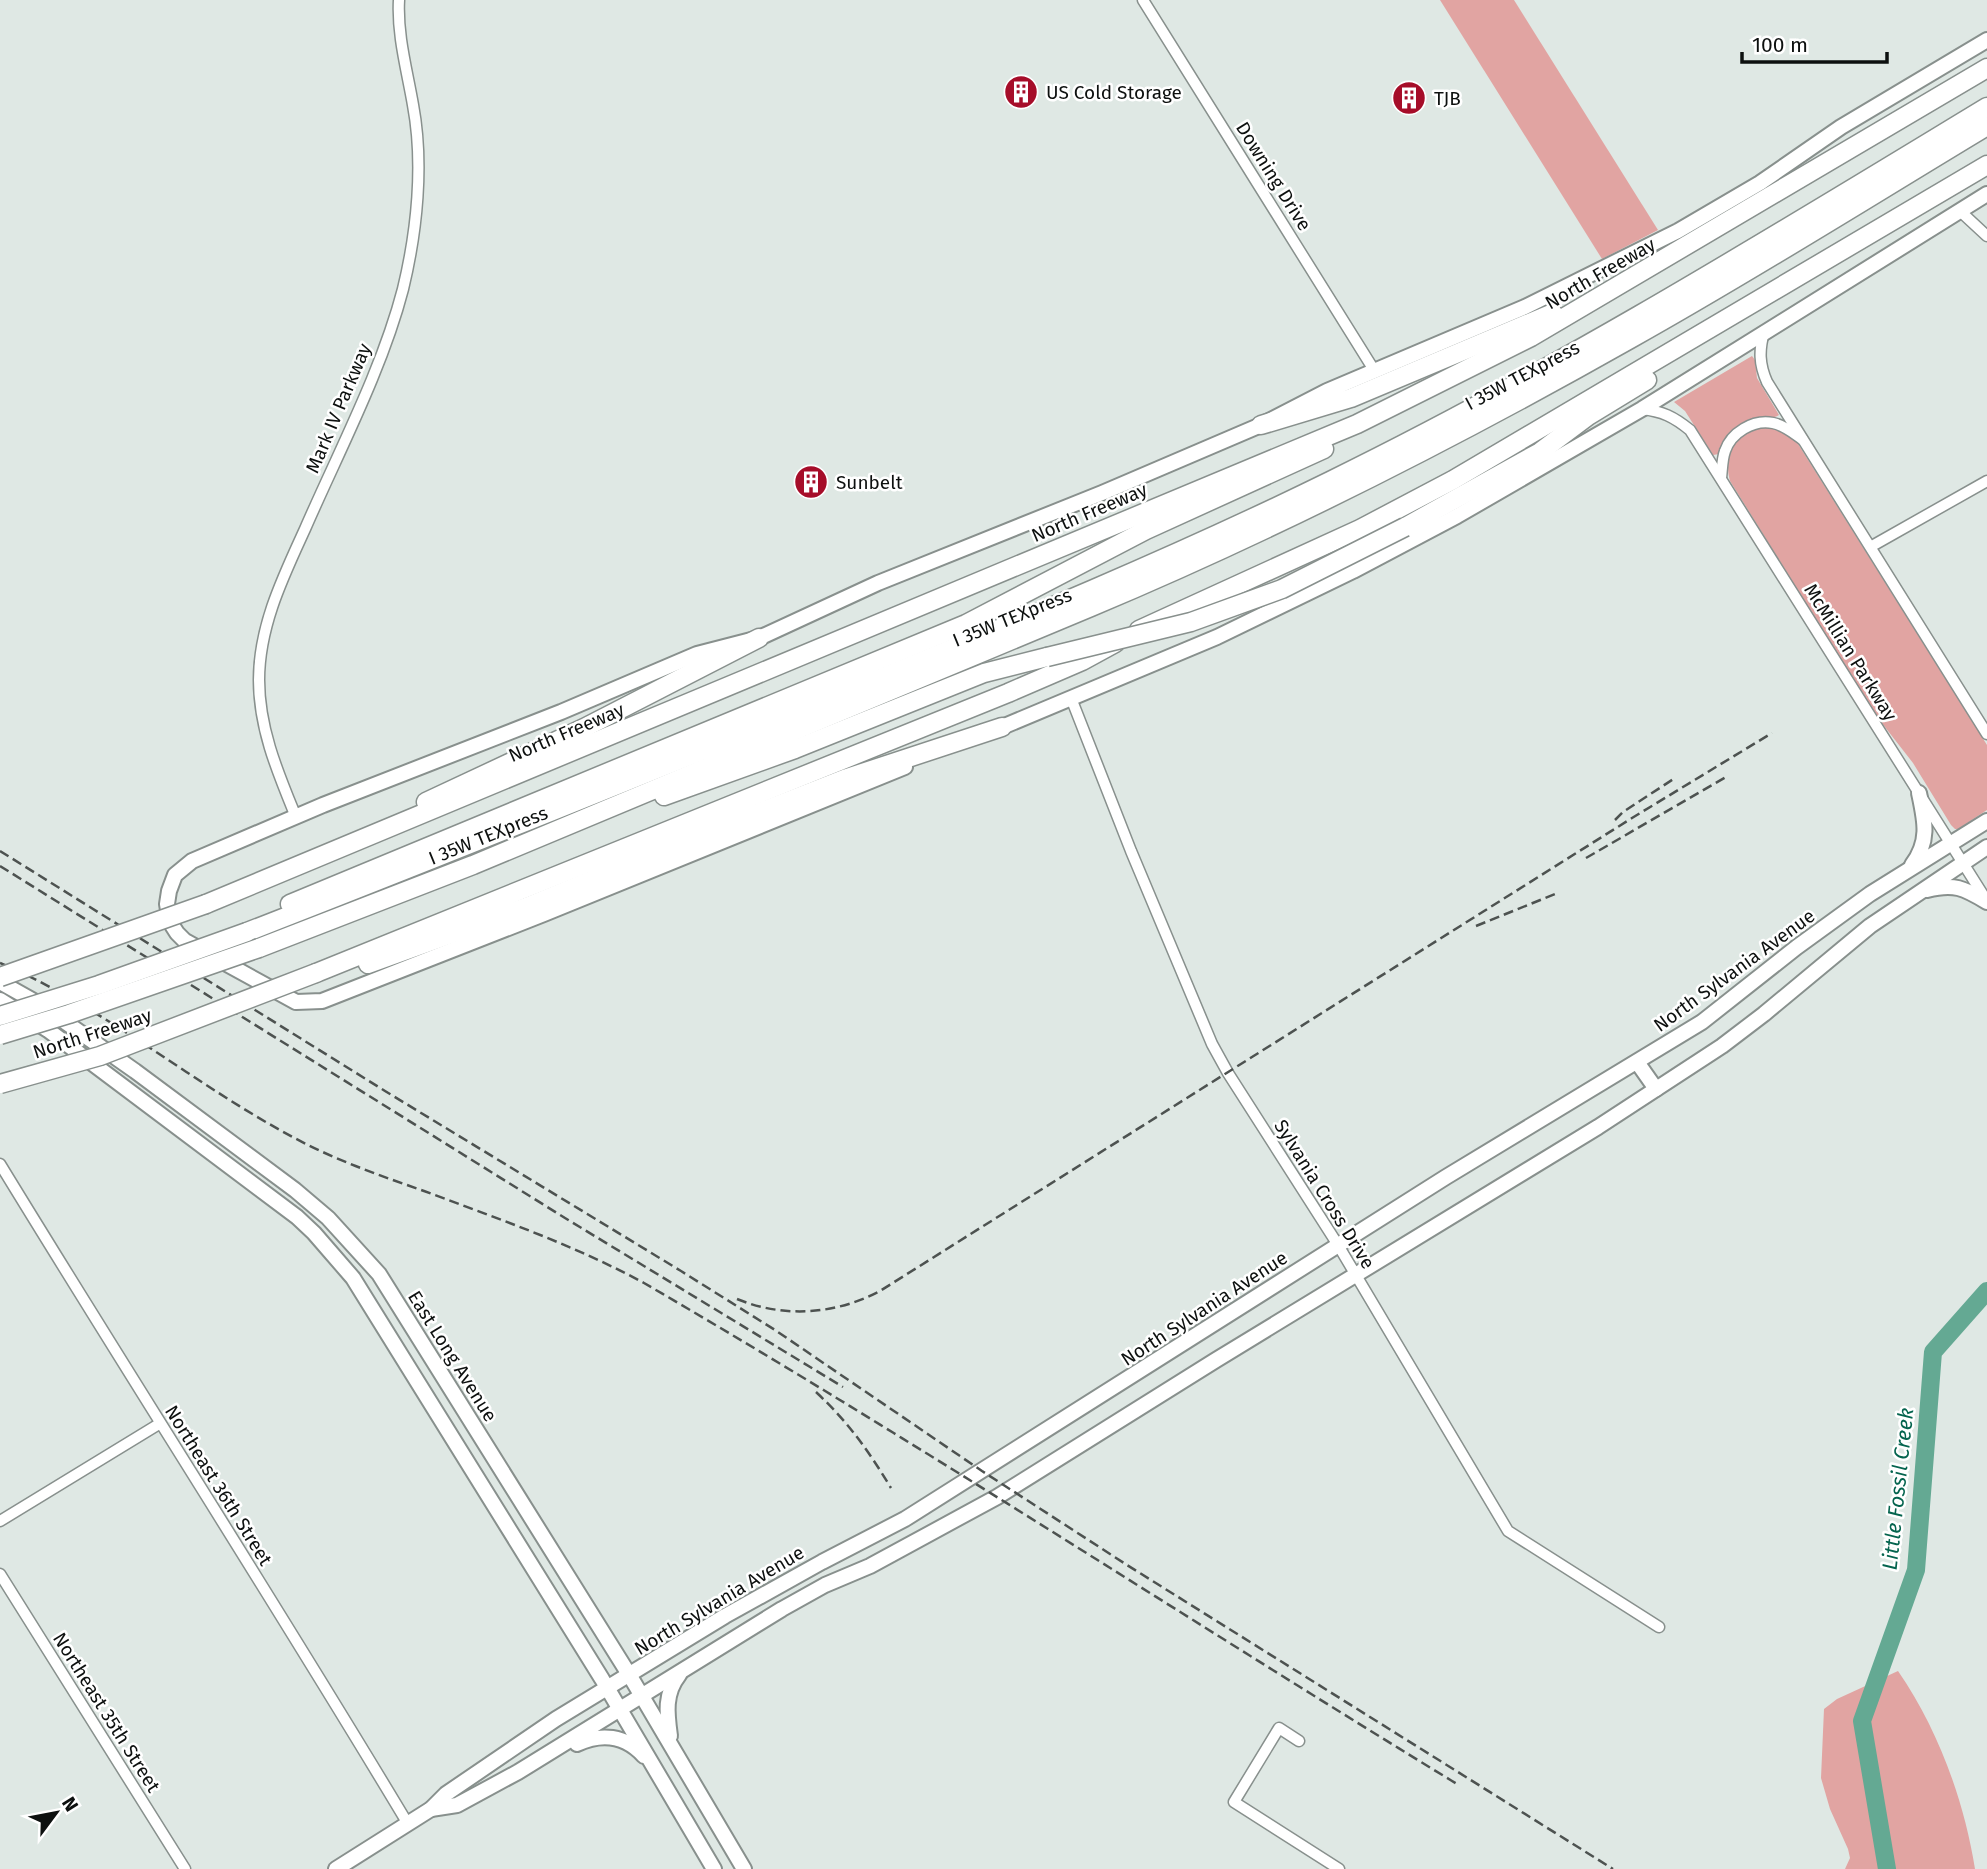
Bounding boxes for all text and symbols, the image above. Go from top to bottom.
scale bar [1742,21,1887,65]
text: 100 m [1752,32,1808,58]
building icon: US Cold Storage [1002,73,1040,111]
building icon: TJB [1390,79,1428,117]
place label: US Cold Storage [1046,81,1182,104]
place label: TJB [1434,87,1461,110]
street label: Downing Drive [1231,118,1316,235]
street label: North Freeway [1541,232,1660,314]
street label: I 35W TEXpress [1461,336,1583,415]
street label: Mark IV Parkway [301,339,376,476]
building icon: Sunbelt [792,463,830,501]
place label: Sunbelt [836,471,903,494]
street label: North Freeway [1028,478,1151,547]
street label: McMillian Parkway [1799,580,1902,726]
street label: I 35W TEXpress [949,583,1075,652]
street label: North Freeway [505,698,628,767]
street label: I 35W TEXpress [425,801,551,870]
street label: North Sylvania Avenue [1649,904,1819,1037]
street label: North Freeway [30,1003,155,1063]
street label: Sylvania Cross Drive [1269,1115,1380,1273]
street label: North Sylvania Avenue [1117,1246,1292,1371]
street label: East Long Avenue [403,1287,502,1426]
street label: Northeast 36th Street [160,1401,277,1570]
water label: Little Fossil Creek [1877,1407,1919,1571]
street label: North Sylvania Avenue [630,1541,808,1660]
street label: Northeast 35th Street [48,1628,165,1796]
north arrow [21,1778,91,1848]
text: N [57,1793,83,1816]

